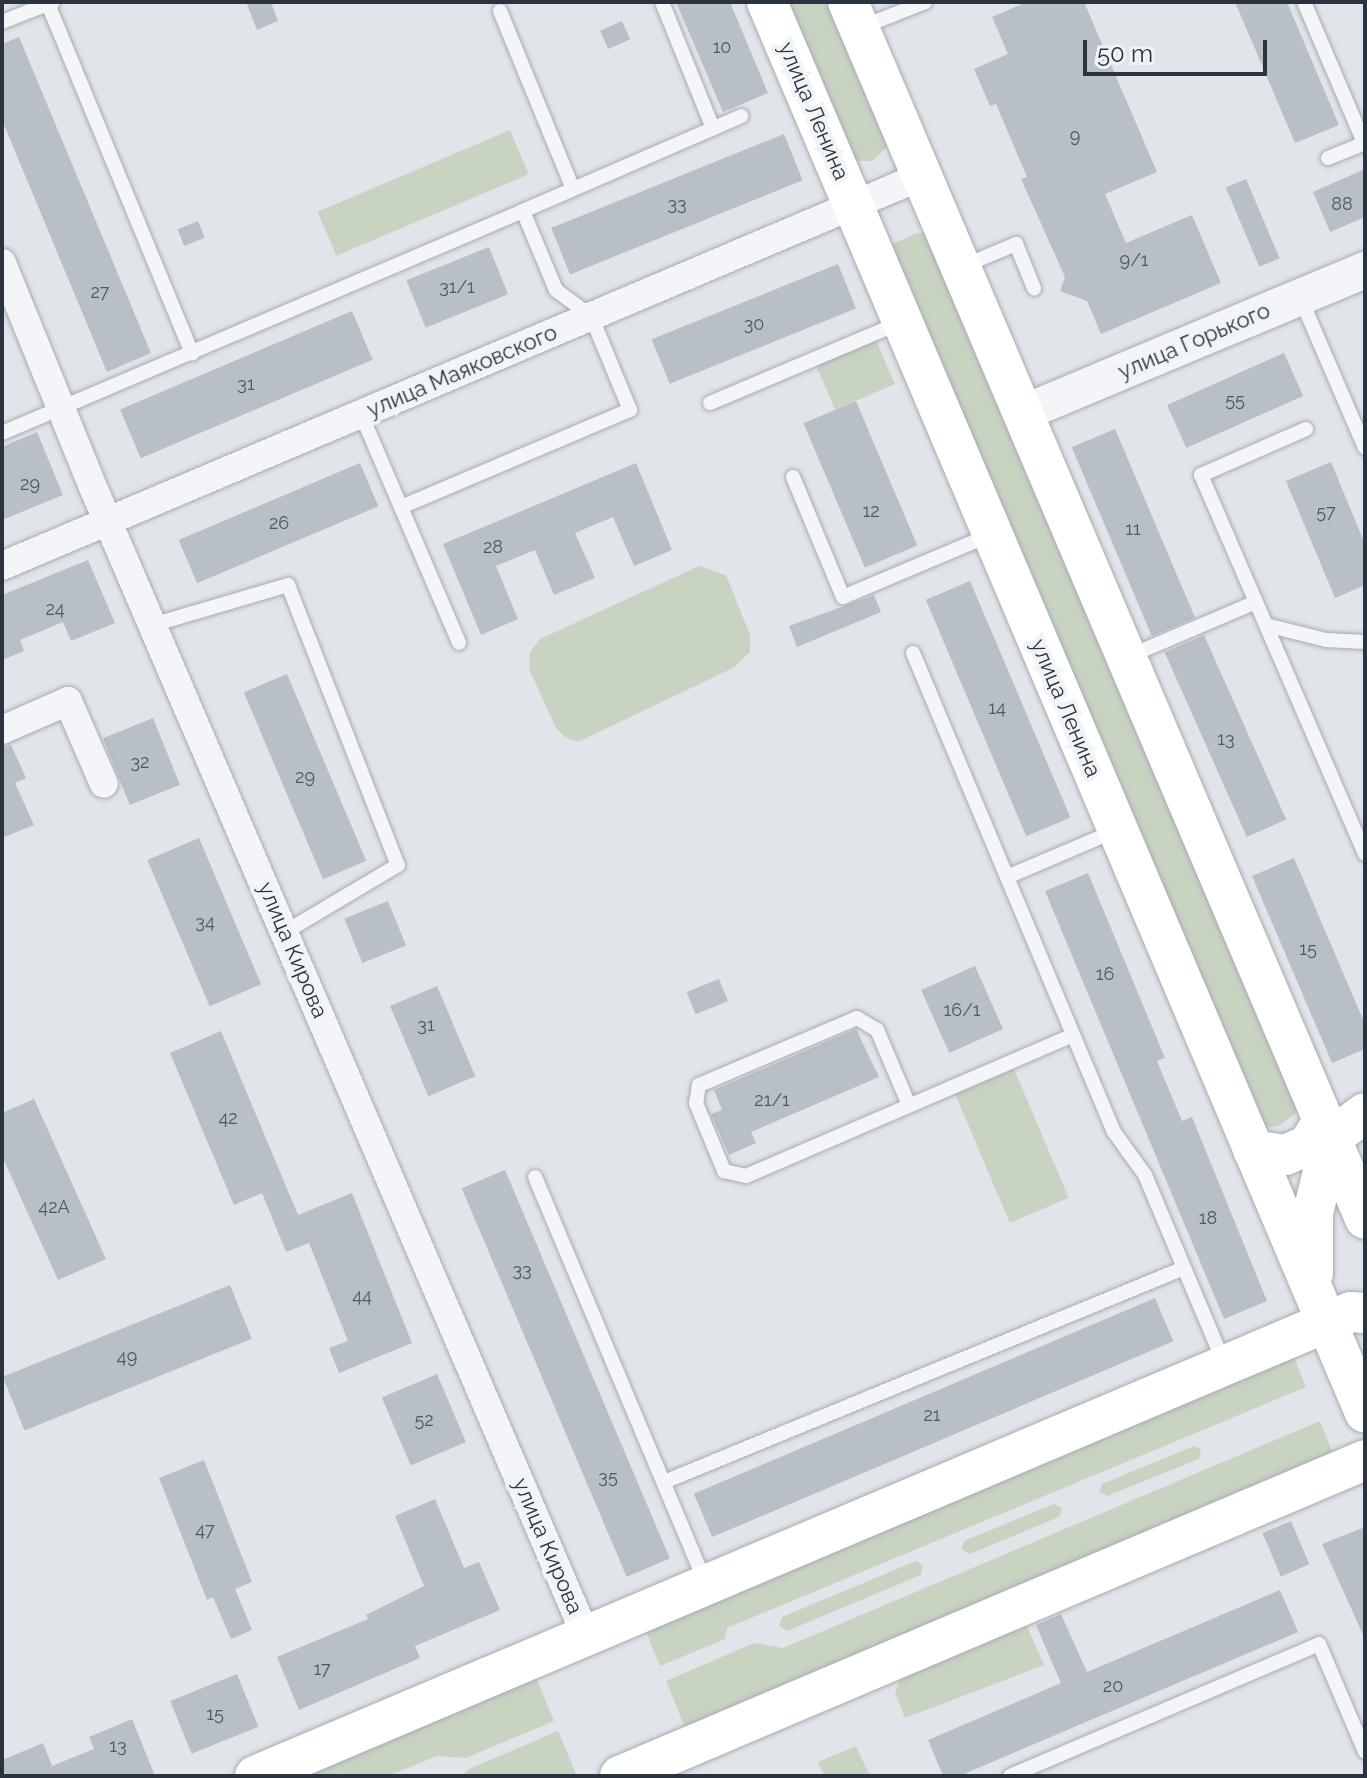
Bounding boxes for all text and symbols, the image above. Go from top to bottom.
scale bar [1087,24,1271,74]
house number: 10 [713,36,731,58]
street label: улица Ленина [773,38,855,184]
text: 50 m [1097,39,1153,68]
house number: 9 [1070,125,1080,147]
house number: 33 [667,193,687,215]
house number: 88 [1331,193,1353,215]
house number: 9/1 [1120,249,1148,271]
house number: 31/1 [439,276,475,298]
house number: 27 [90,281,110,303]
street label: улица Горького [1114,297,1274,385]
house number: 30 [744,313,764,335]
street label: улица Маяковского [363,319,561,423]
house number: 31 [237,373,255,395]
house number: 55 [1225,389,1245,411]
house number: 29 [20,473,40,495]
house number: 12 [862,500,880,522]
house number: 57 [1316,501,1336,523]
house number: 26 [269,512,289,534]
house number: 11 [1125,518,1141,540]
house number: 28 [483,536,503,558]
house number: 24 [45,598,65,620]
street label: улица Ленина [1025,635,1107,781]
house number: 14 [988,697,1006,719]
house number: 13 [1217,728,1235,750]
house number: 32 [131,751,149,773]
house number: 29 [295,766,315,788]
street label: улица Кирова [252,878,334,1022]
house number: 34 [195,911,215,933]
house number: 15 [1299,938,1317,960]
house number: 16 [1096,963,1114,985]
house number: 16/1 [944,999,980,1021]
house number: 31 [417,1014,435,1036]
house number: 21/1 [754,1089,790,1111]
house number: 42 [218,1107,238,1129]
house number: 42А [38,1196,70,1218]
house number: 18 [1199,1207,1217,1229]
house number: 33 [512,1259,532,1281]
house number: 44 [352,1285,372,1307]
house number: 49 [117,1346,137,1368]
house number: 21 [923,1404,941,1426]
house number: 52 [414,1409,434,1431]
house number: 35 [598,1466,618,1488]
street label: улица Кирова [507,1474,589,1618]
house number: 47 [195,1519,215,1541]
house number: 17 [313,1658,331,1680]
house number: 20 [1103,1675,1123,1697]
house number: 15 [206,1703,224,1725]
house number: 13 [109,1735,127,1757]

